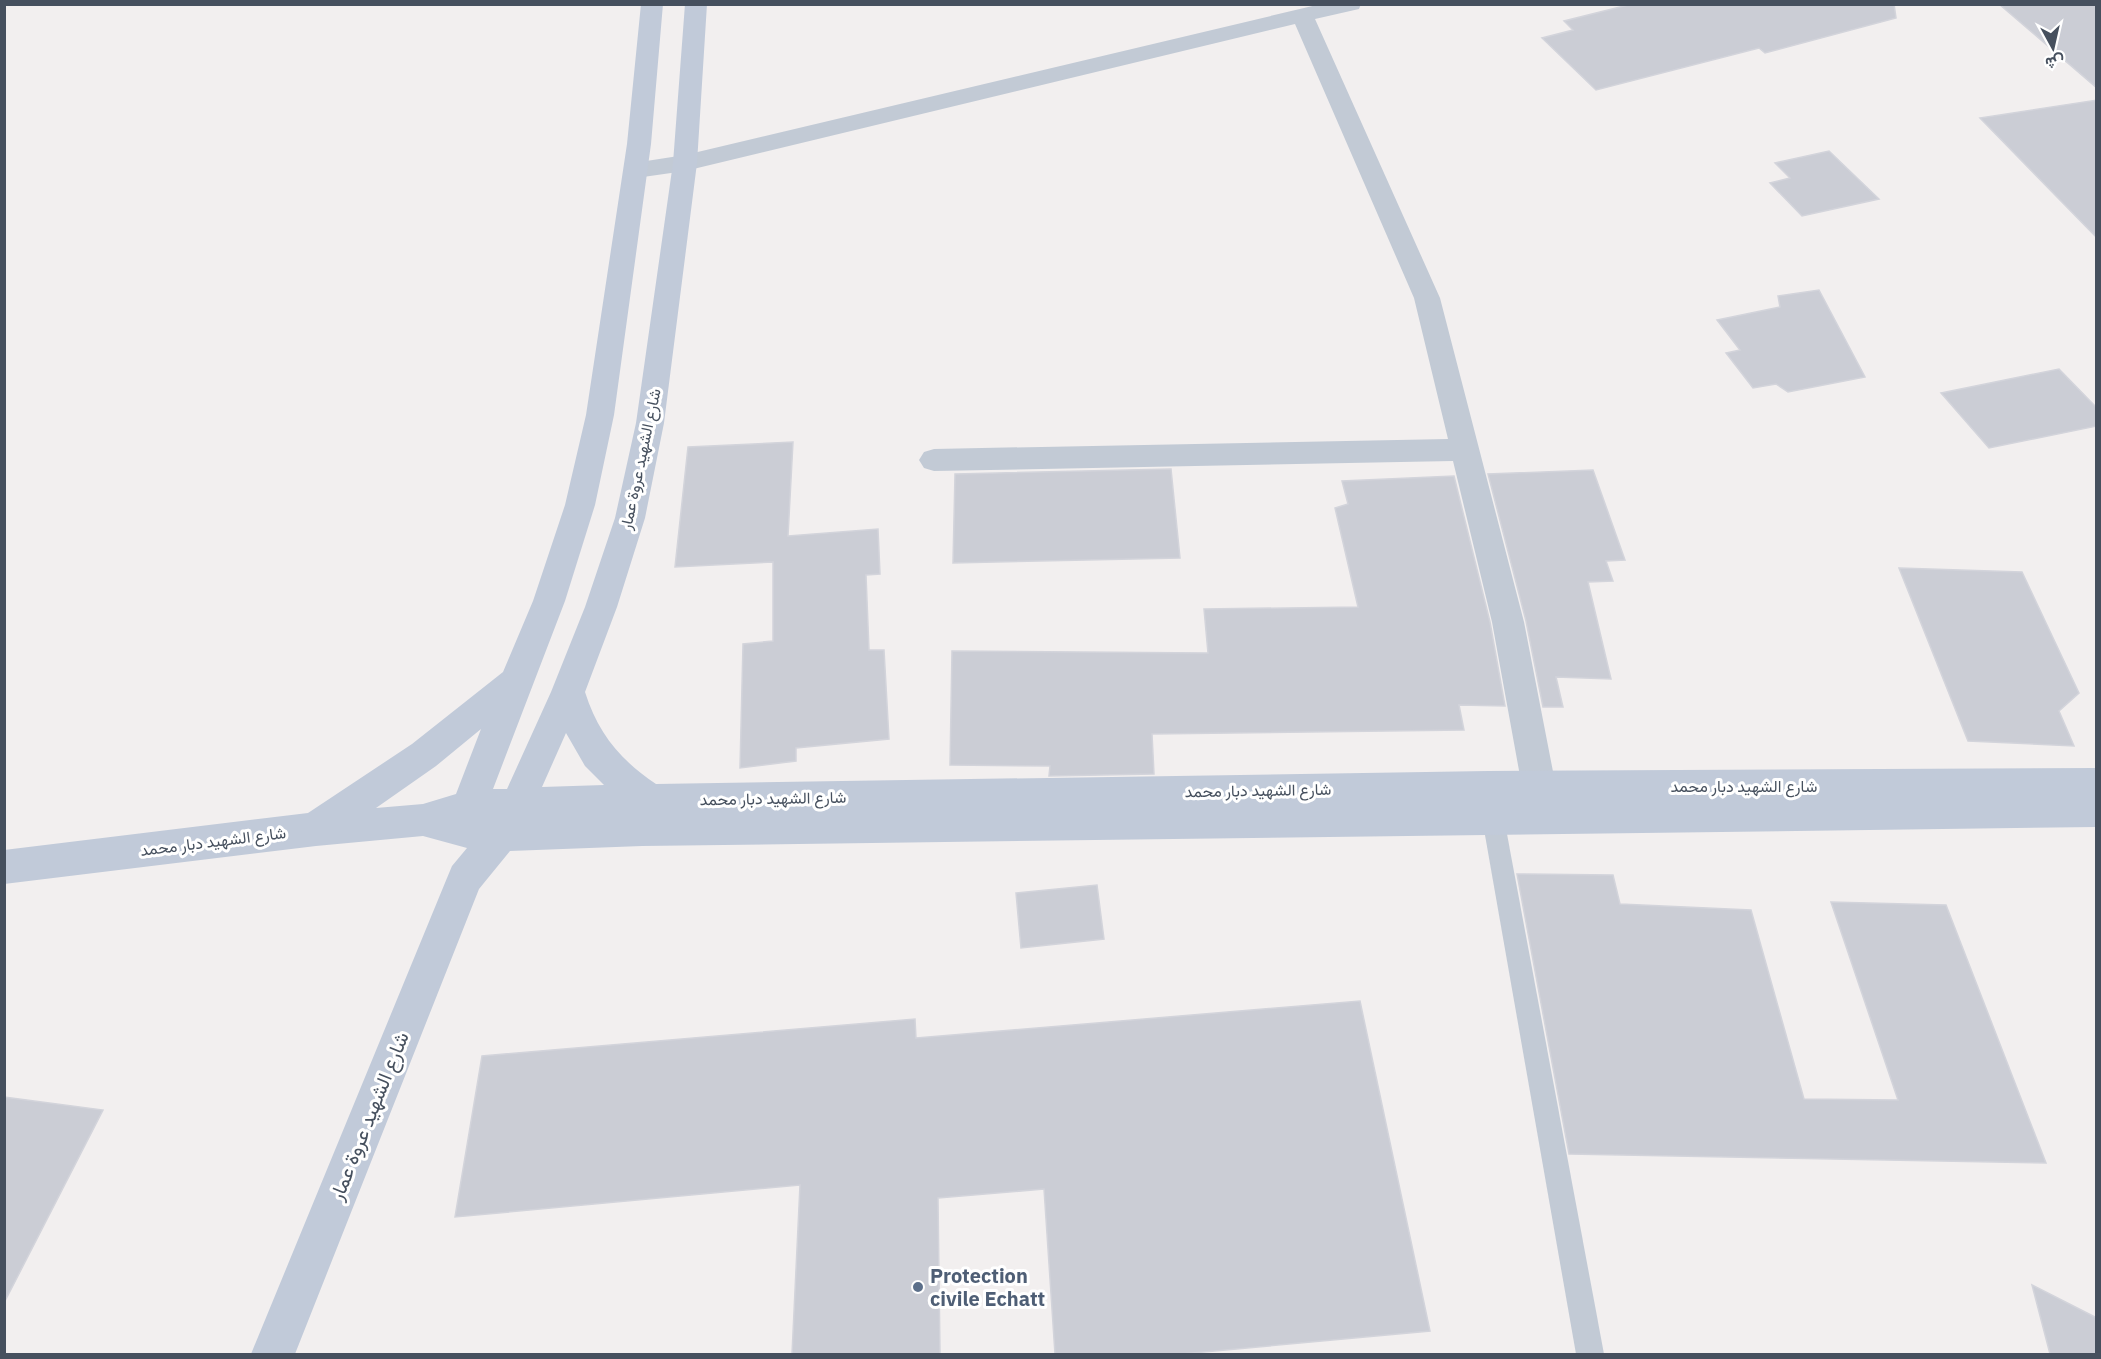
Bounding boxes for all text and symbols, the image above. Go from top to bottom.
north arrow [2023,18,2083,78]
text: ش [2044,52,2066,74]
street label: شارع الشهيد عروة عمار [615,387,667,533]
street label: شارع الشهيد دبار محمد [1671,776,1817,798]
street label: شارع الشهيد دبار محمد [1184,779,1332,803]
street label: شارع الشهيد دبار محمد [699,787,847,811]
street label: شارع الشهيد دبار محمد [139,822,287,862]
street label: شارع الشهيد عروة عمار [322,1028,416,1205]
place label: Protection civile Echatt [930,1262,1045,1312]
marker: Protection civile Echatt [911,1280,925,1294]

